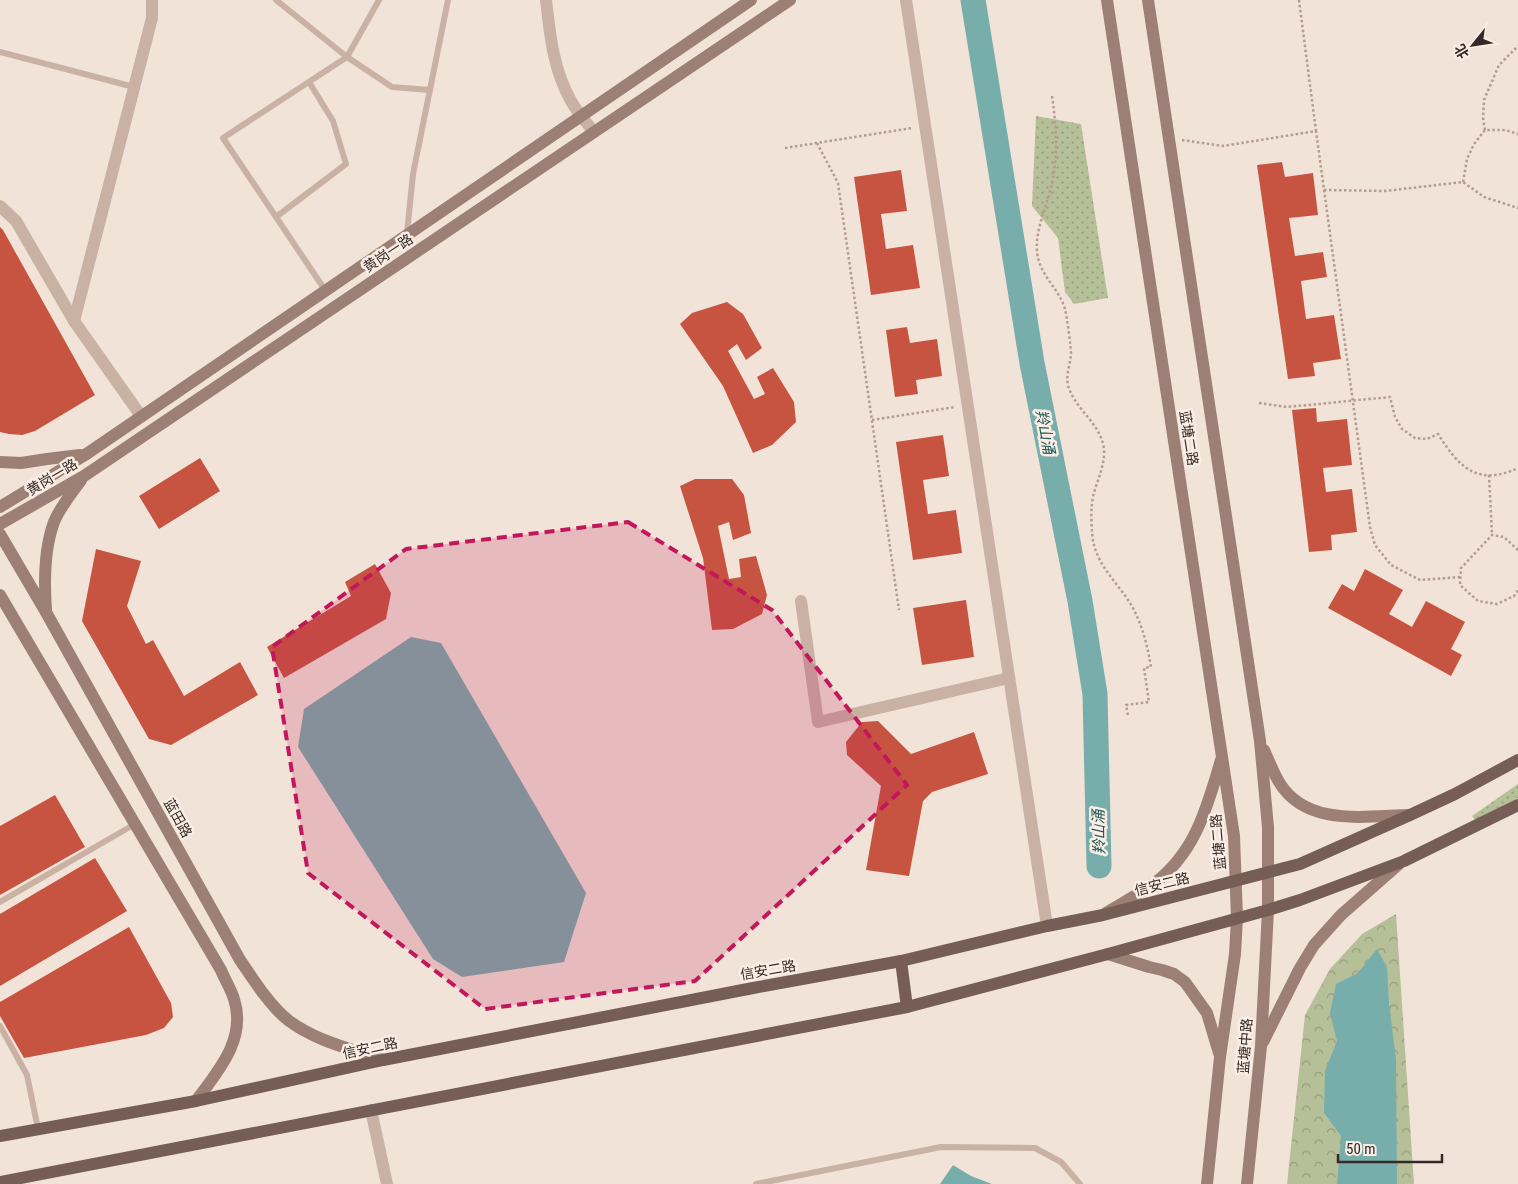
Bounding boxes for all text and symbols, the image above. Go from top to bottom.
north arrow [1448,20,1498,70]
text: 北 [1451,41,1472,62]
street label: 黄岗一路 [360,231,416,275]
water label: 羚山涌 [1032,408,1059,458]
street label: 蓝塘二路 [1177,409,1201,467]
street label: 黄岗一路 [24,456,80,498]
street label: 蓝田路 [161,796,195,840]
water label: 羚山涌 [1090,807,1108,855]
street label: 蓝塘二路 [1208,813,1228,871]
street label: 信安二路 [1133,869,1191,899]
street label: 信安二路 [739,957,797,983]
street label: 蓝塘中路 [1235,1018,1255,1074]
street label: 信安二路 [341,1034,399,1062]
scale bar [1338,1132,1442,1164]
text: 50 m [1346,1140,1376,1158]

